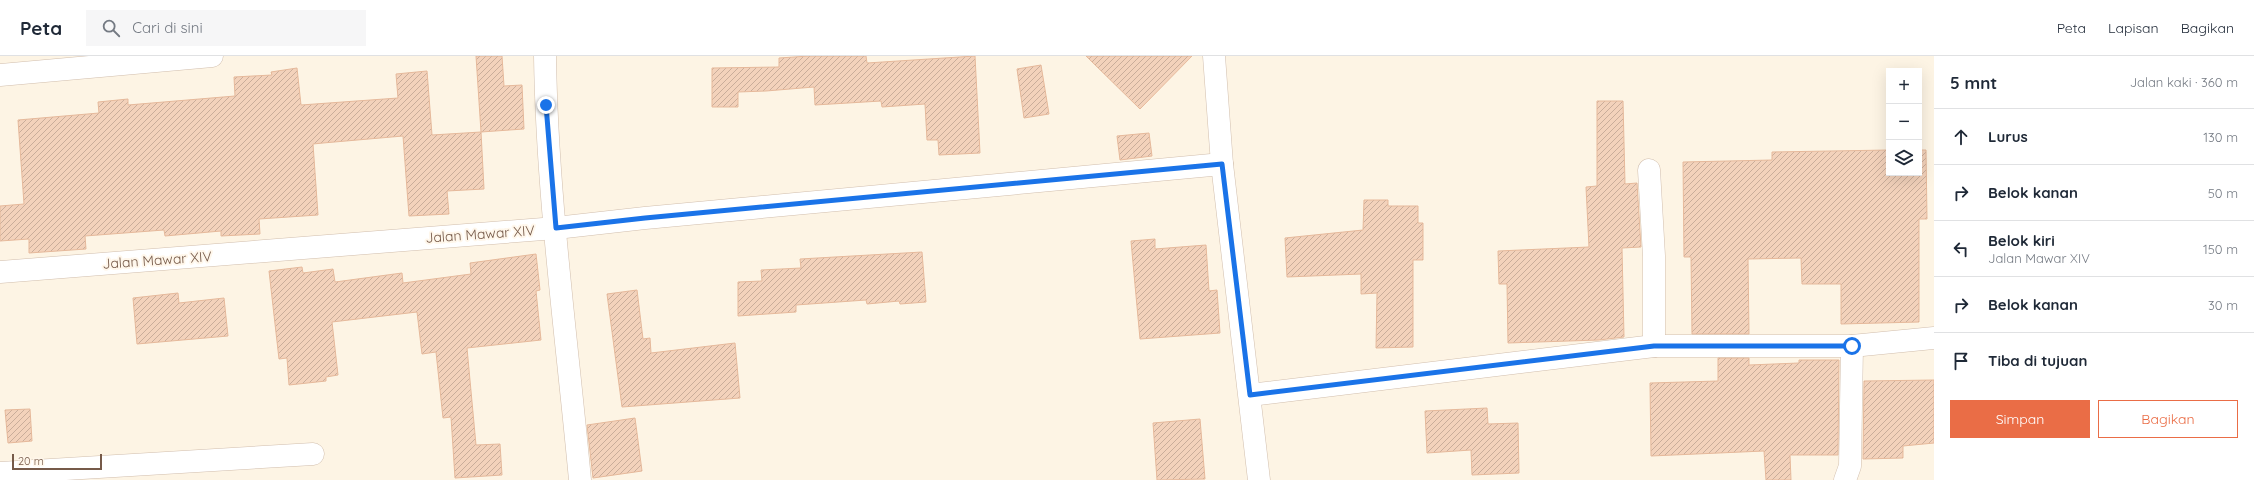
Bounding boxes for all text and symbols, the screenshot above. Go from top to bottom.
search box [86,10,366,46]
text: Peta [20,16,62,40]
icon: search [100,17,122,39]
text: Cari di sini [132,18,203,37]
text: Peta [2057,19,2086,37]
text: Lapisan [2108,19,2159,37]
text: Bagikan [2181,19,2234,37]
map controls [1886,68,1922,176]
button: + [1886,68,1922,104]
text: 5 mnt [1950,72,1997,93]
text: Jalan kaki · 360 m [2130,74,2238,90]
route end [537,96,555,114]
button: − [1886,104,1922,140]
icon: ahead [1950,126,1972,148]
text: Lurus [1988,127,2028,146]
text: 130 m [2203,129,2238,145]
button: layers [1886,140,1922,176]
icon: right [1950,182,1972,204]
text: Belok kanan [1988,183,2078,202]
text: 50 m [2208,185,2238,201]
street label: Jalan Mawar XIV [425,221,535,247]
text: Belok kiri [1988,231,2055,250]
icon: left [1950,238,1972,260]
text: 150 m [2203,241,2238,257]
street label: Jalan Mawar XIV [102,247,212,273]
text: Jalan Mawar XIV [1988,250,2090,266]
icon: right [1950,294,1972,316]
text: Belok kanan [1988,295,2078,314]
text: 30 m [2208,297,2238,313]
route start [1843,337,1861,355]
icon: arrive [1950,350,1972,372]
text: Tiba di tujuan [1988,351,2087,370]
button: Simpan [1950,400,2090,438]
button: Bagikan [2098,400,2238,438]
scale bar [12,452,102,471]
text: 20 m [18,454,44,468]

